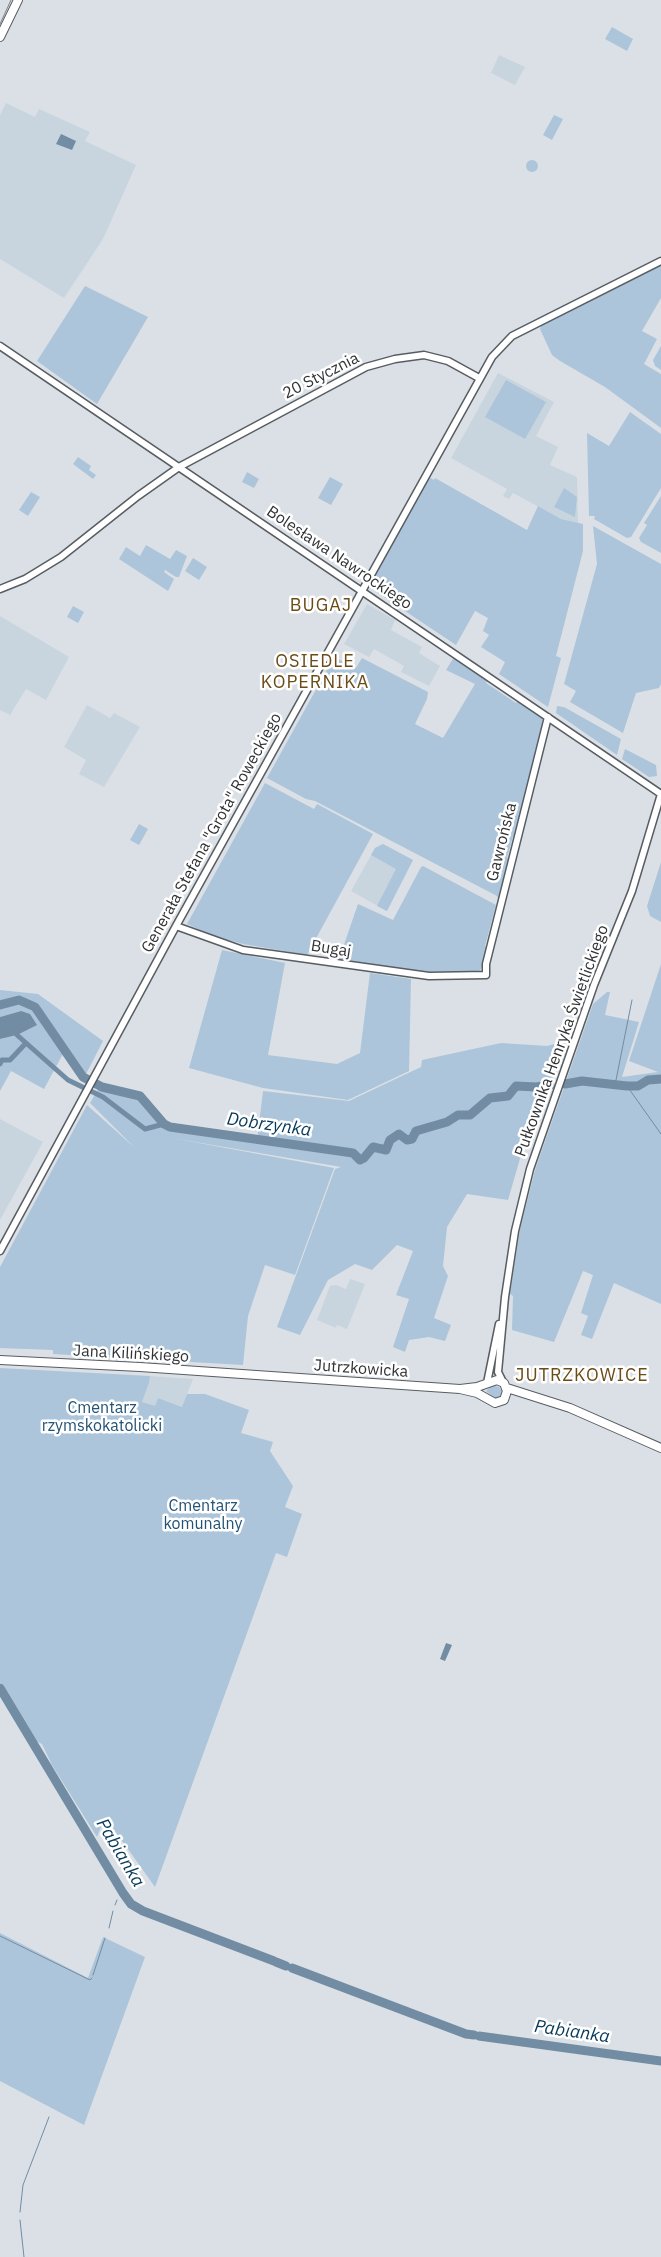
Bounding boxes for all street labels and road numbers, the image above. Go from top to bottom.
street label: 20 Stycznia [280,349,362,403]
street label: Bolesława Nawrockiego [263,502,415,614]
street label: Generała Stefana "Grota" Roweckiego [138,710,286,956]
street label: Gawrońska [483,801,521,883]
street label: Pułkownika Henryka Świetlickiego [511,923,613,1159]
street label: Bugaj [310,936,352,962]
street label: Jana Kilińskiego [73,1341,189,1367]
street label: Jutrzkowicka [313,1356,409,1382]

